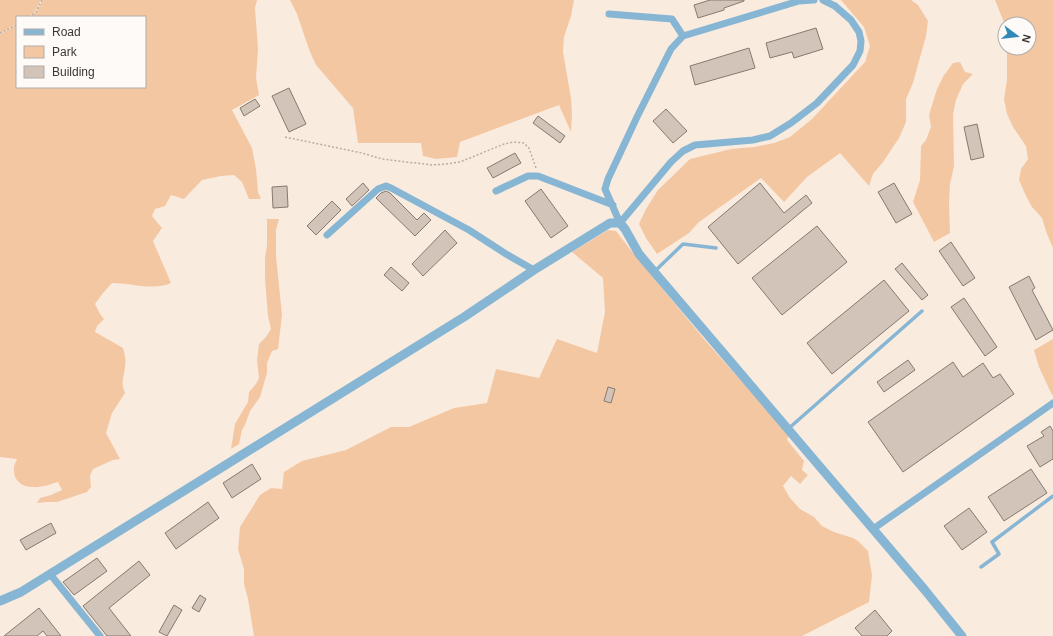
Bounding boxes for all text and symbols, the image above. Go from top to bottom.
legend [16,16,146,88]
north arrow [997,16,1037,56]
text: Road [52,25,81,39]
text: N [1020,33,1033,44]
text: Park [52,45,78,59]
text: Building [52,65,95,79]

